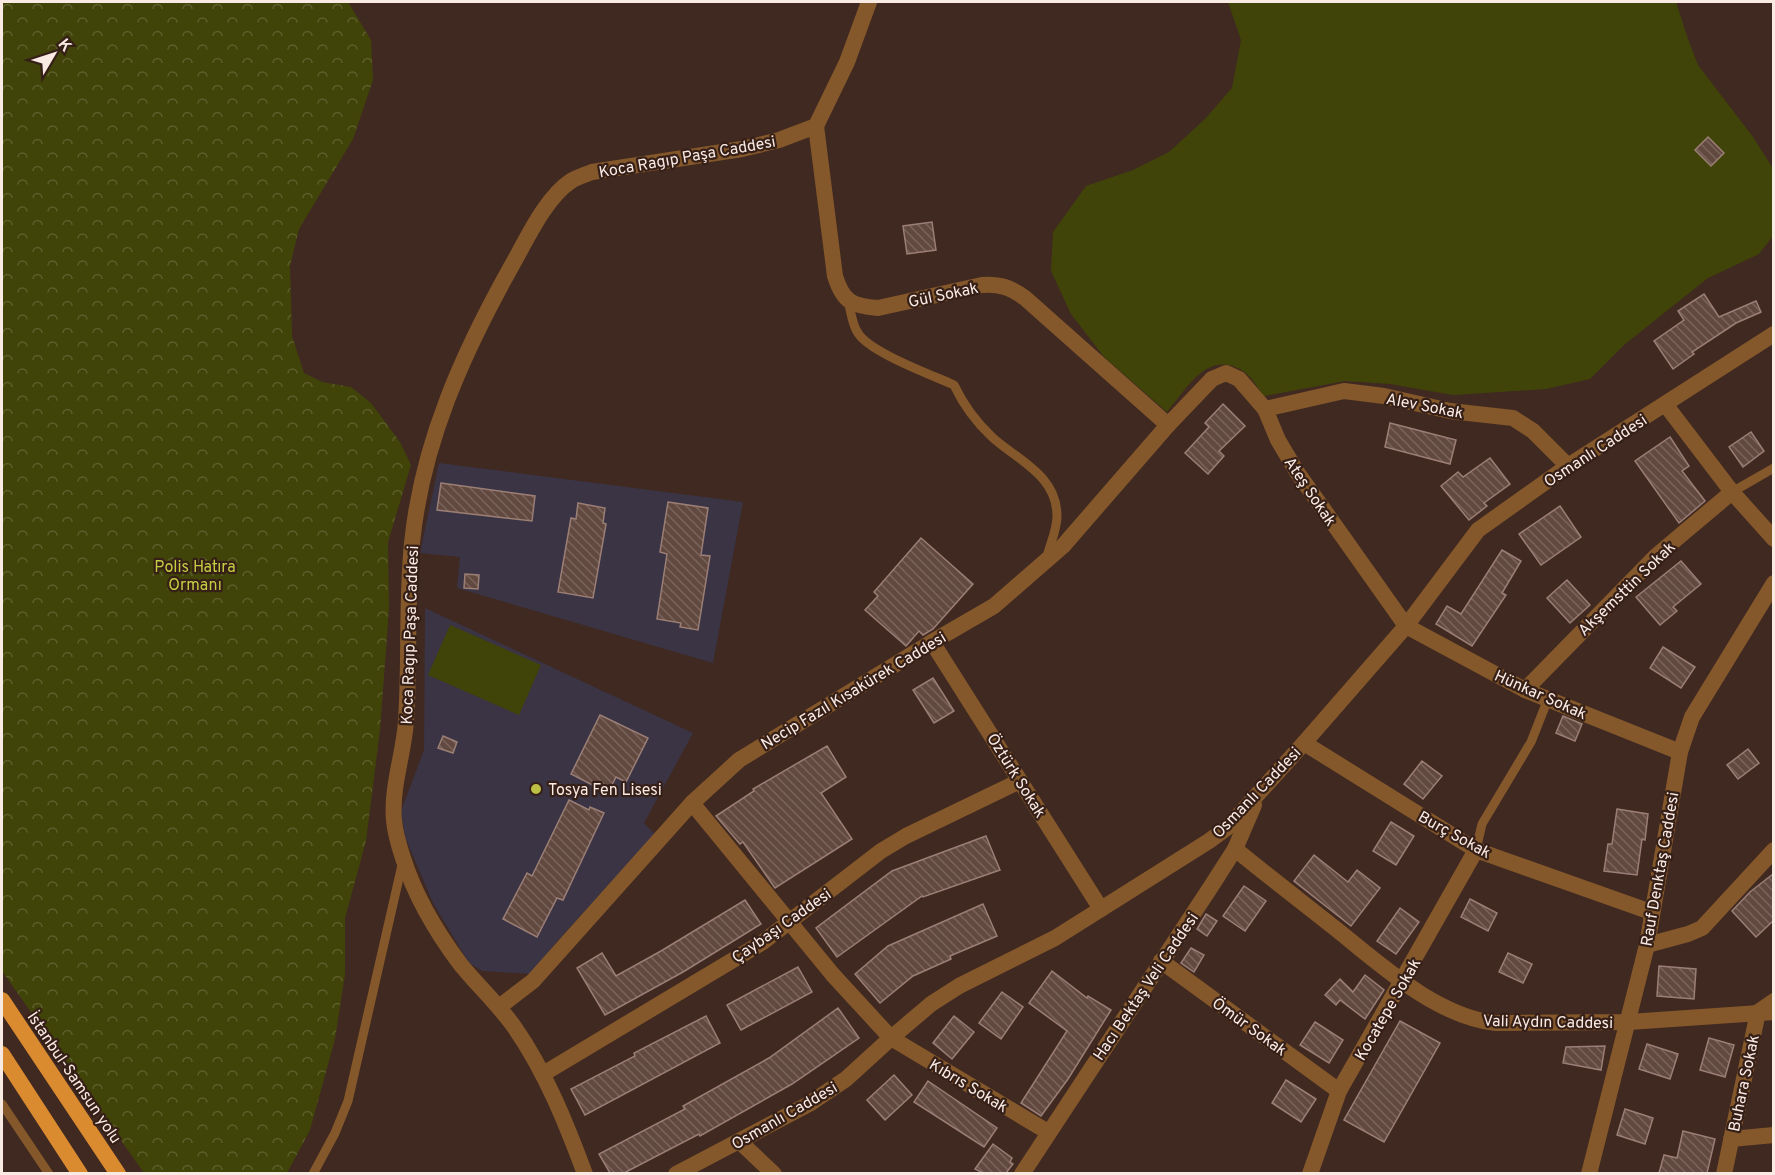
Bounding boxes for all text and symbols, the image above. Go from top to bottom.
north arrow [24,24,84,84]
text: K [53,35,75,57]
street label: Koca Ragıp Paşa Caddesi [597,133,777,183]
street label: Gül Sokak [907,279,980,313]
street label: Alev Sokak [1384,390,1465,424]
street label: Osmanlı Caddesi [1541,411,1651,492]
street label: Ateş Sokak [1279,454,1340,531]
street label: Akşemsttin Sokak [1575,538,1680,641]
street label: Koca Ragıp Paşa Caddesi [398,545,424,725]
park label: Polis Hatıra Ormanı [154,558,236,596]
street label: Necip Fazıl Kısakürek Caddesi [758,628,950,755]
street label: Hünkar Sokak [1491,667,1590,725]
street label: Öztürk Sokak [981,729,1051,822]
street label: Osmanlı Caddesi [1209,744,1306,843]
place label: Tosya Fen Lisesi [548,781,662,801]
marker: Tosya Fen Lisesi [529,782,543,796]
street label: Rauf Denktaş Caddesi [1638,791,1684,948]
street label: Burç Sokak [1414,808,1494,864]
street label: Çaybaşı Caddesi [728,885,836,968]
street label: Hacı Bektaş Veli Caddesi [1090,909,1204,1065]
street label: Kocatepe Sokak [1351,955,1426,1065]
street label: Ömür Sokak [1208,992,1291,1061]
street label: İstanbul-Samsun yolu [22,1008,126,1148]
street label: Vali Aydın Caddesi [1483,1012,1613,1034]
street label: Buhara Sokak [1725,1033,1765,1134]
street label: Kıbrıs Sokak [925,1055,1011,1118]
street label: Osmanlı Caddesi [728,1078,842,1155]

